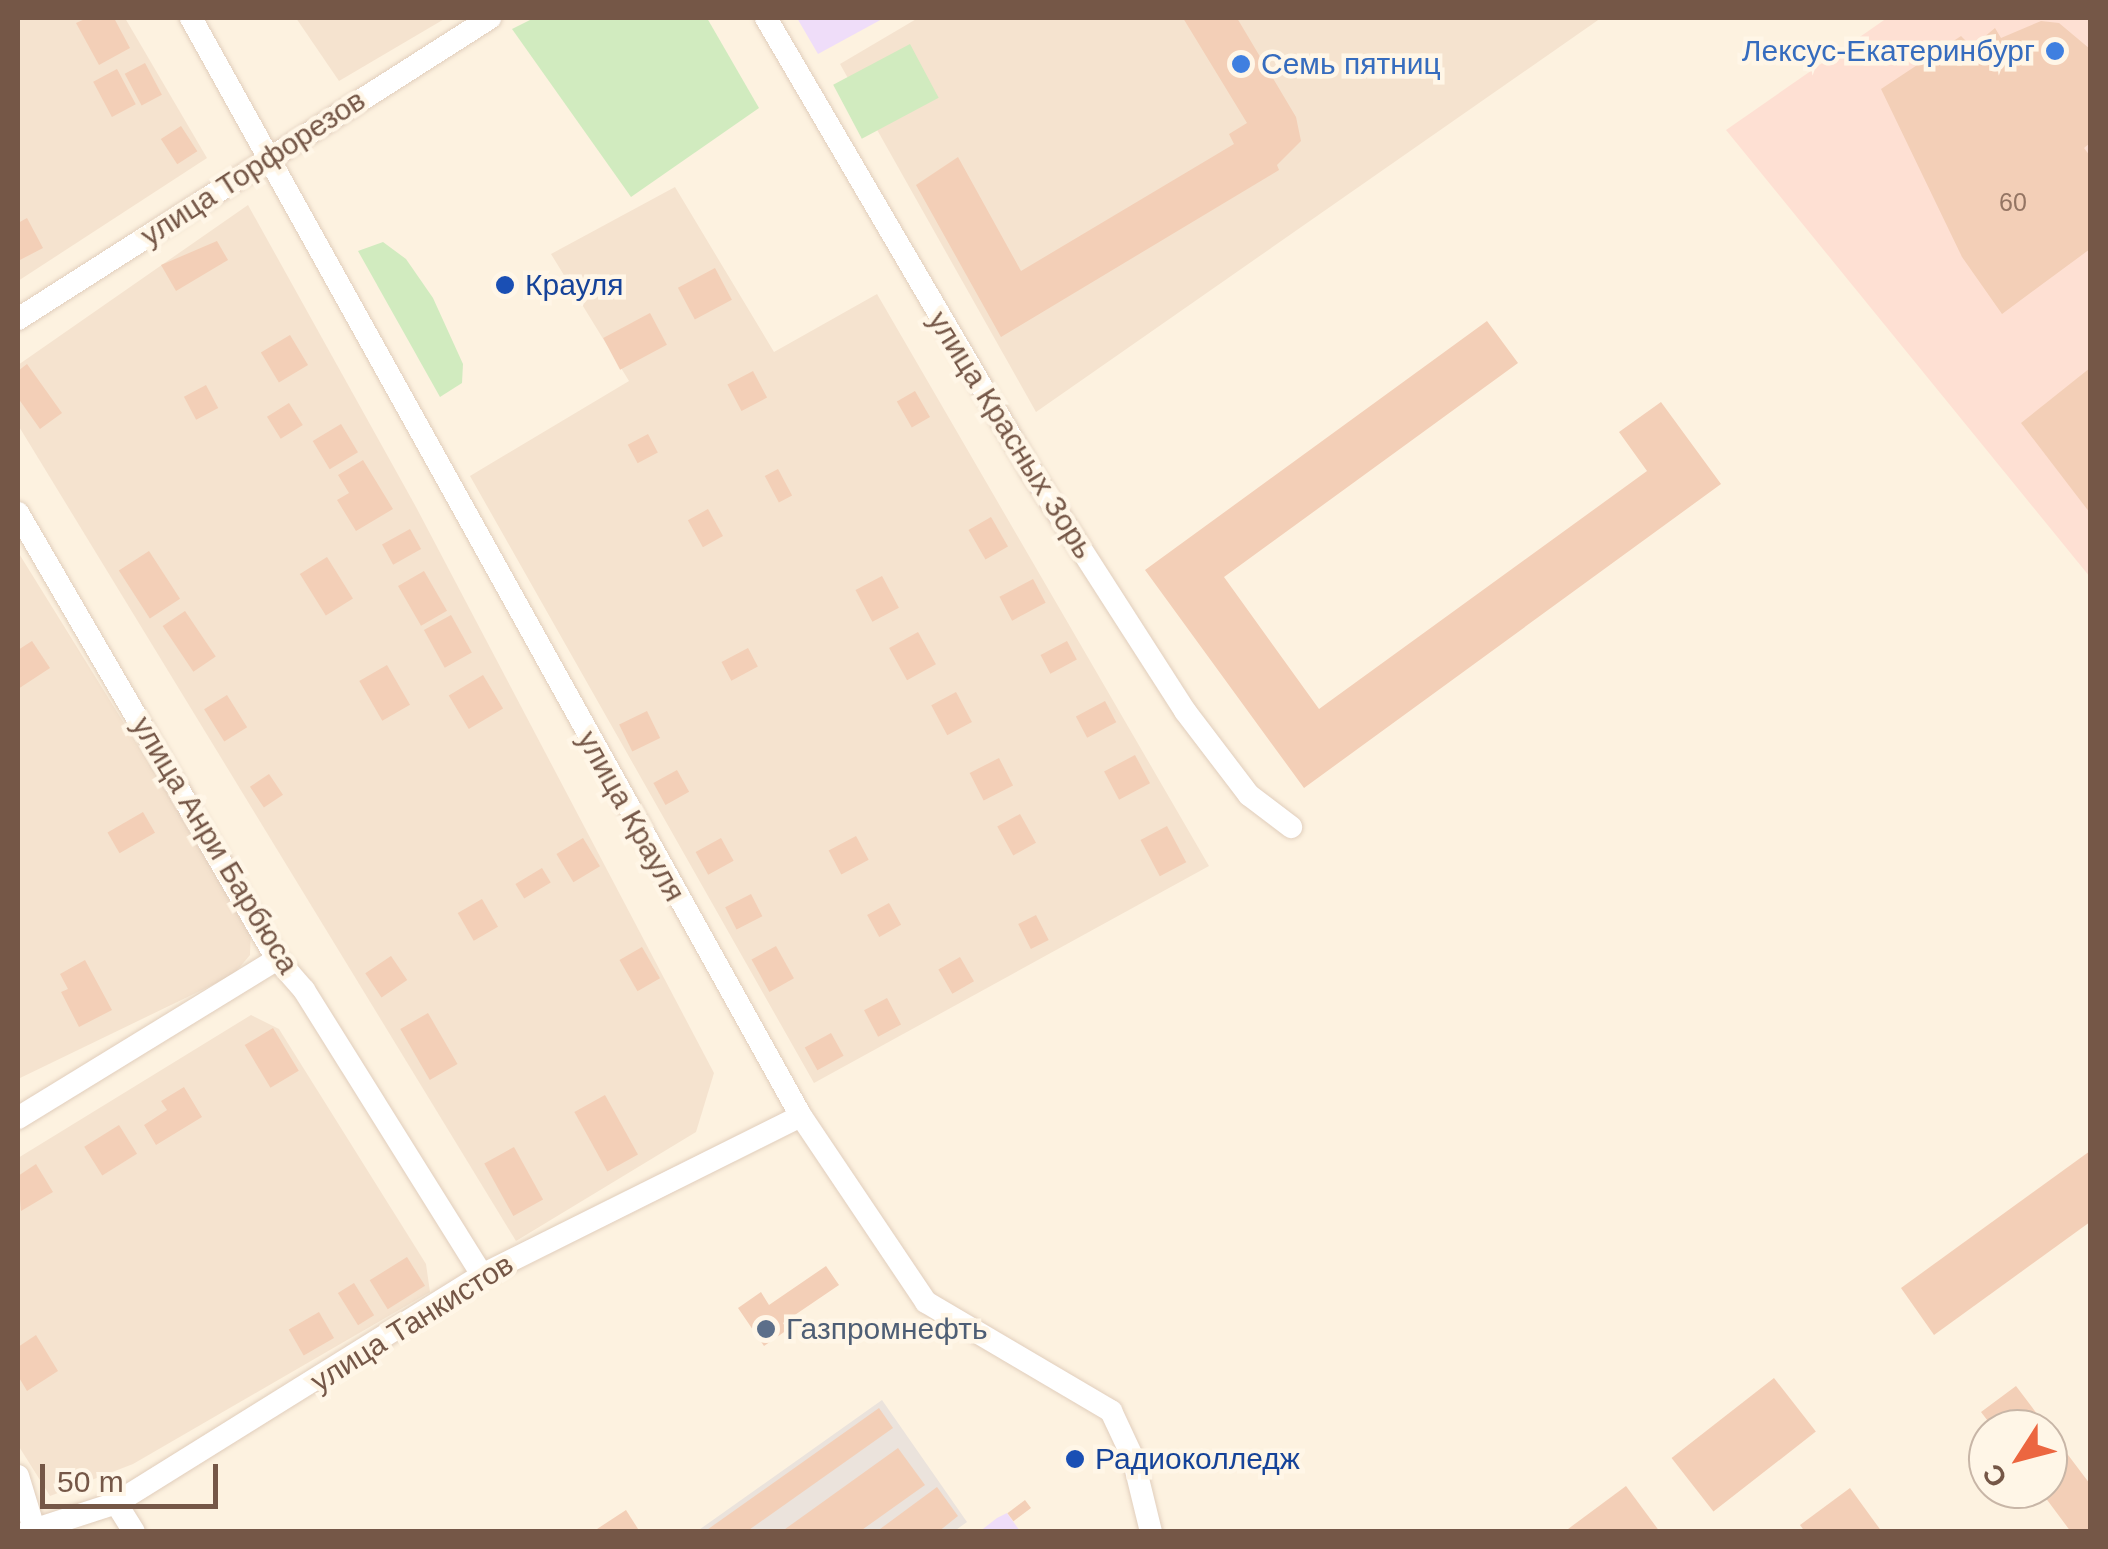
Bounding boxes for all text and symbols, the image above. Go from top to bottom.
place label: Лексус-Екатеринбург [1742,33,2035,69]
marker: Лексус-Екатеринбург [2044,40,2066,62]
place label: Семь пятниц [1261,46,1441,82]
marker: Семь пятниц [1230,53,1252,75]
street label: улица Торфорезов [134,82,372,254]
house number: 60 [1999,187,2027,217]
place label: Крауля [525,267,624,303]
marker: Крауля [494,274,516,296]
street label: улица Красных Зорь [920,305,1102,565]
street label: улица Анри Барбюса [124,710,306,980]
street label: улица Крауля [569,724,693,908]
street label: улица Танкистов [304,1246,520,1400]
place label: Газпромнефть [786,1311,988,1347]
marker: Газпромнефть [755,1318,777,1340]
north arrow [1968,1409,2068,1509]
place label: Радиоколледж [1095,1441,1300,1477]
scale bar [45,1444,222,1506]
marker: Радиоколледж [1064,1448,1086,1470]
text: С [1976,1458,2013,1493]
text: 50 m [57,1465,124,1498]

